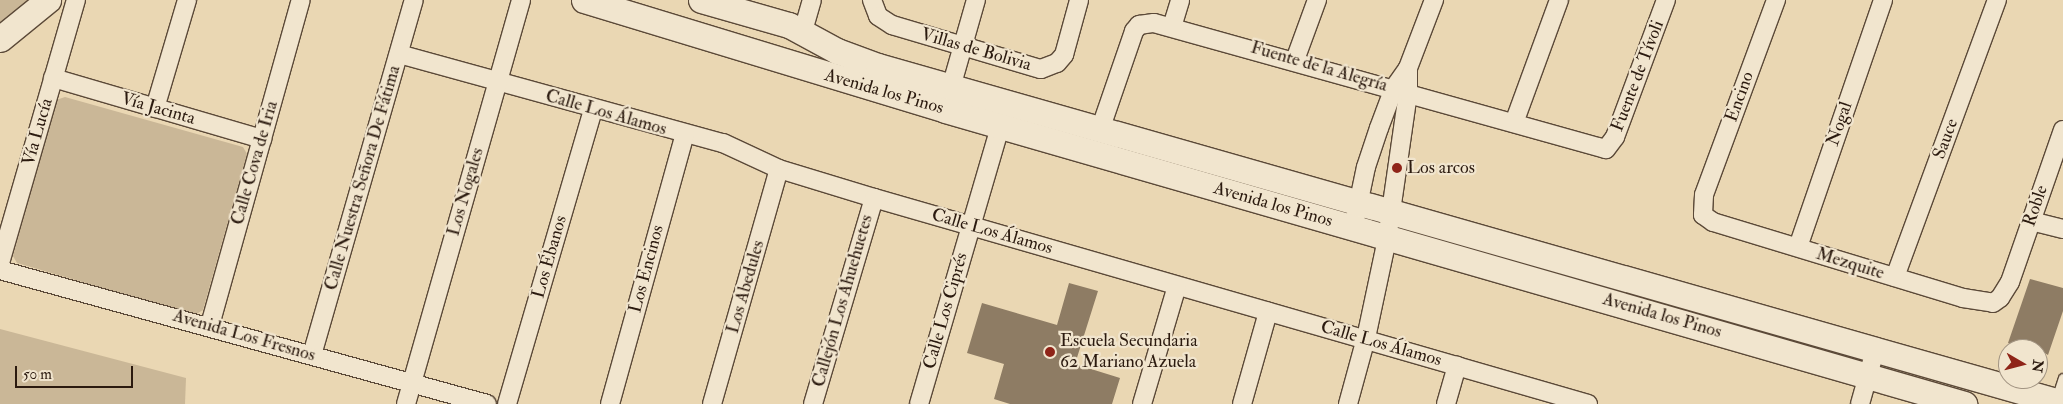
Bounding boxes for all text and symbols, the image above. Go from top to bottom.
street label: Fuente de Tívoli [1607,17,1669,135]
street label: Villas de Bolivia [918,24,1034,76]
street label: Fuente de la Alegría [1248,37,1390,97]
street label: Calle Nuestra Señora De Fátima [321,63,405,293]
street label: Avenida los Pinos [822,65,946,119]
street label: Encino [1721,69,1759,125]
street label: Calle Los Álamos [543,85,669,141]
street label: Vía Jacinta [118,88,198,130]
street label: Vía Lucía [18,96,58,168]
street label: Calle Cova de Iria [227,99,283,227]
street label: Nogal [1822,99,1858,149]
street label: Sauce [1929,116,1963,162]
street label: Los Nogales [443,145,489,239]
place label: Los arcos [1407,157,1475,179]
marker: Los arcos [1391,162,1403,174]
street label: Avenida los Pinos [1211,178,1335,232]
street label: Roble [2019,183,2053,229]
street label: Calle Los Álamos [929,204,1055,260]
street label: Callejón Los Ahuehuetes [808,212,878,390]
street label: Los Ébanos [528,213,572,301]
street label: Los Encinos [625,223,669,315]
street label: Los Abedules [722,238,770,336]
street label: Mezquite [1813,243,1887,285]
street label: Calle Los Ciprés [919,250,973,372]
street label: Avenida los Pinos [1600,289,1724,343]
street label: Avenida Los Fresnos [170,305,318,367]
street label: Calle Los Álamos [1318,316,1444,372]
place label: Escuela Secundaria 62 Mariano Azuela [1060,331,1198,374]
north arrow [1998,339,2048,389]
marker: Escuela Secundaria 62 Mariano Azuela [1044,346,1056,358]
scale bar [18,356,135,388]
text: N [2028,359,2047,373]
text: 50 m [23,365,52,384]

